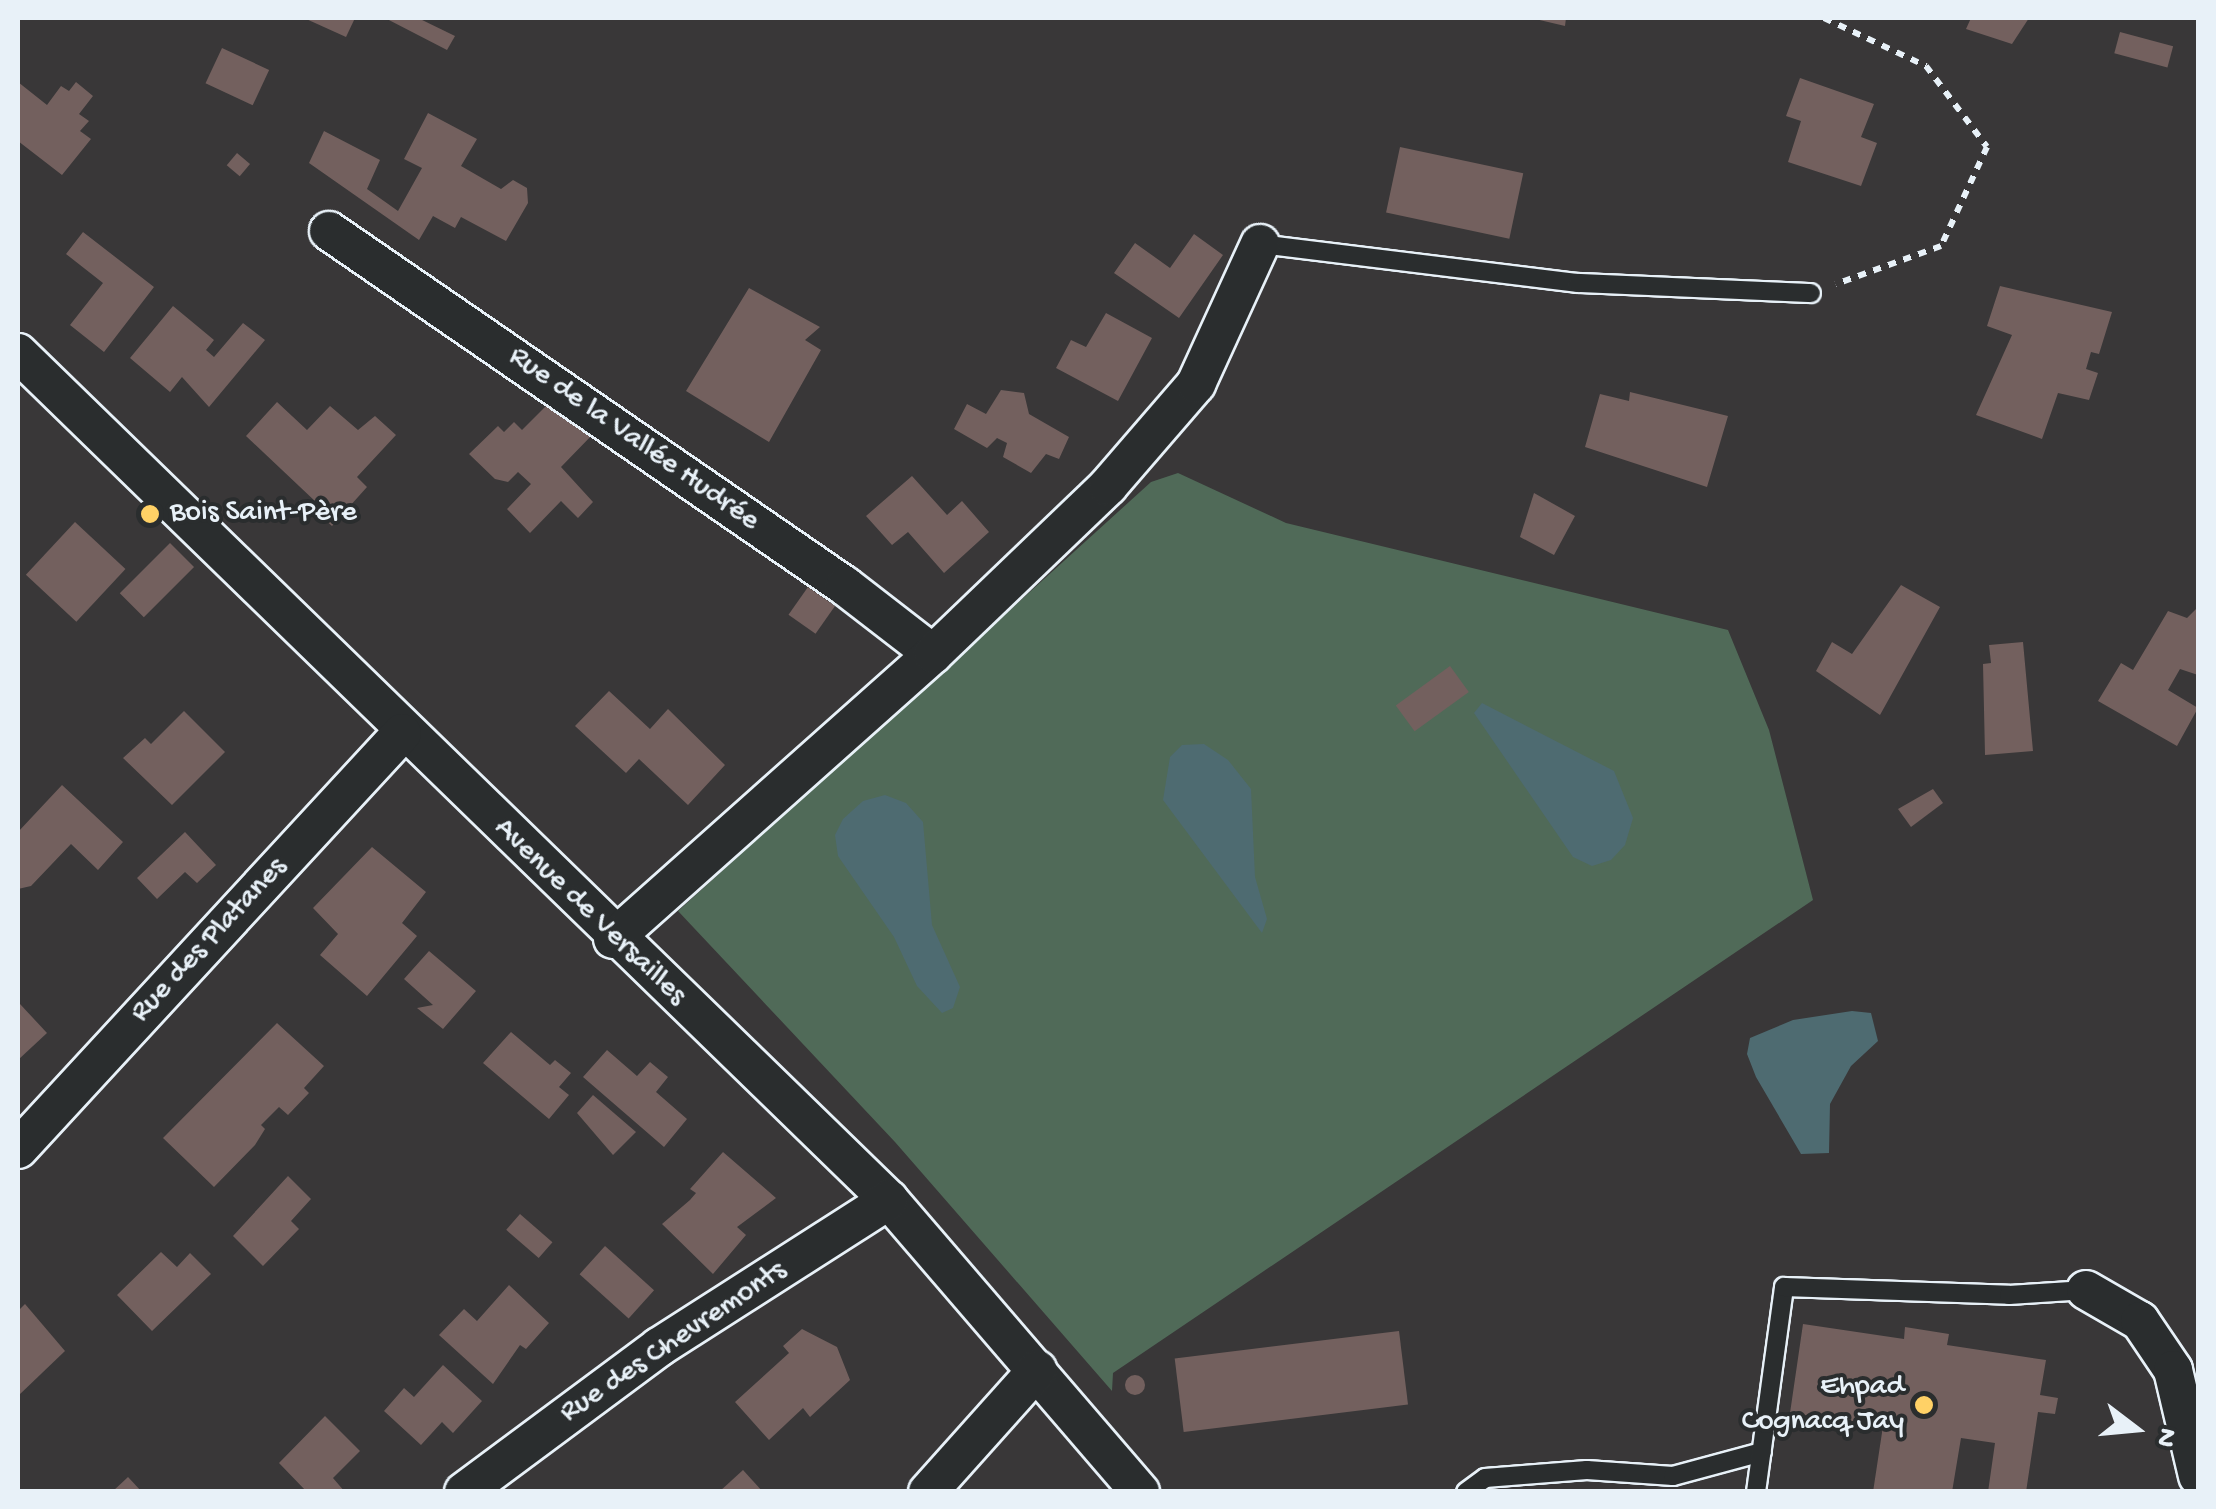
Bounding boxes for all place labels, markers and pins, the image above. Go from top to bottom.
place label: Bois Saint-Père [170,496,357,532]
marker: Bois Saint-Père [139,503,161,525]
place label: Ehpad Cognacq Jay [1742,1370,1904,1440]
marker: Ehpad Cognacq Jay [1913,1394,1935,1416]

